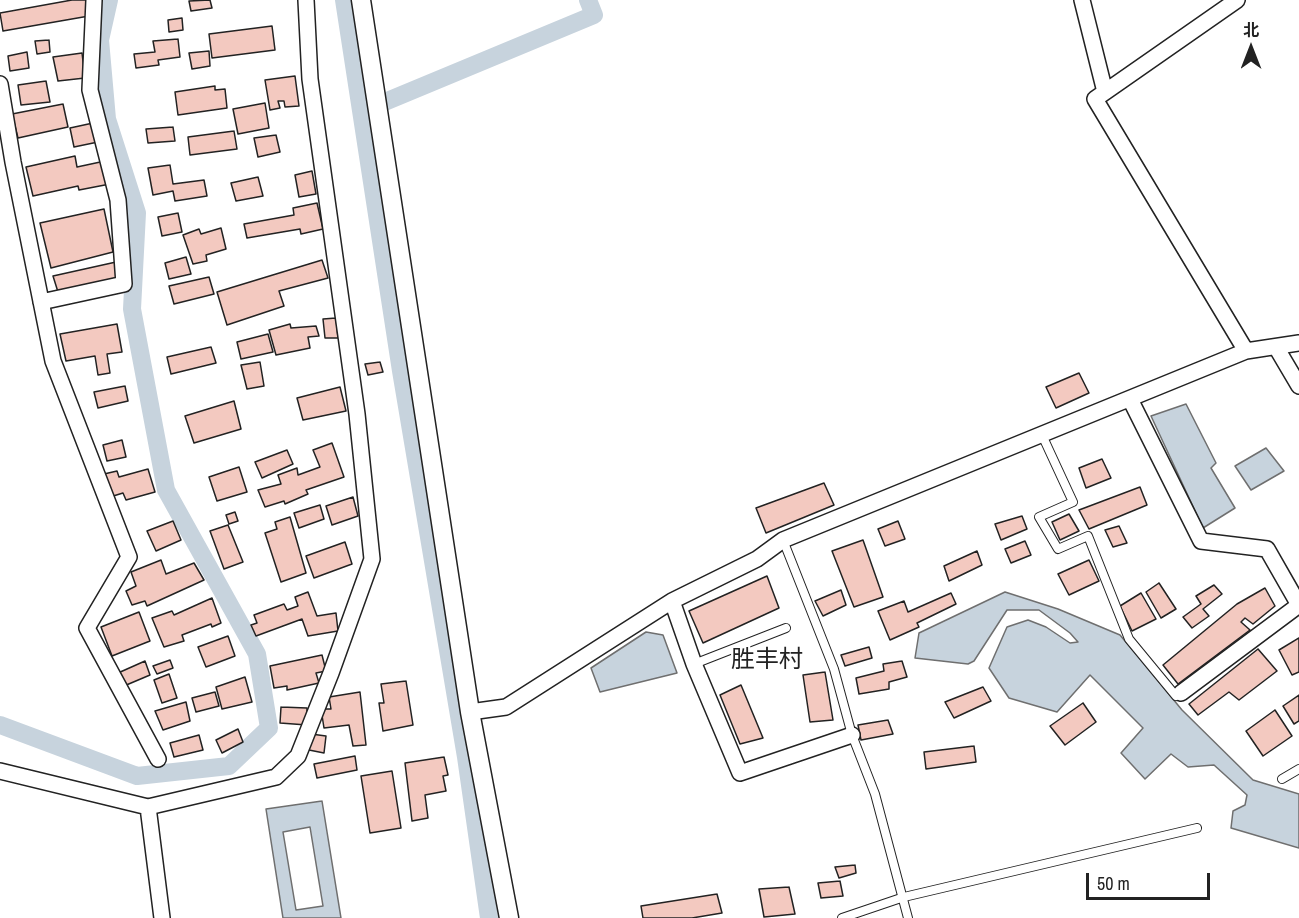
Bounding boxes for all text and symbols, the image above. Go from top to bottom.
north arrow [1221,18,1281,78]
text: 北 [1243,19,1259,41]
district label: 胜丰村 [731,647,803,675]
scale bar [1089,861,1214,899]
text: 50 m [1097,871,1130,896]

